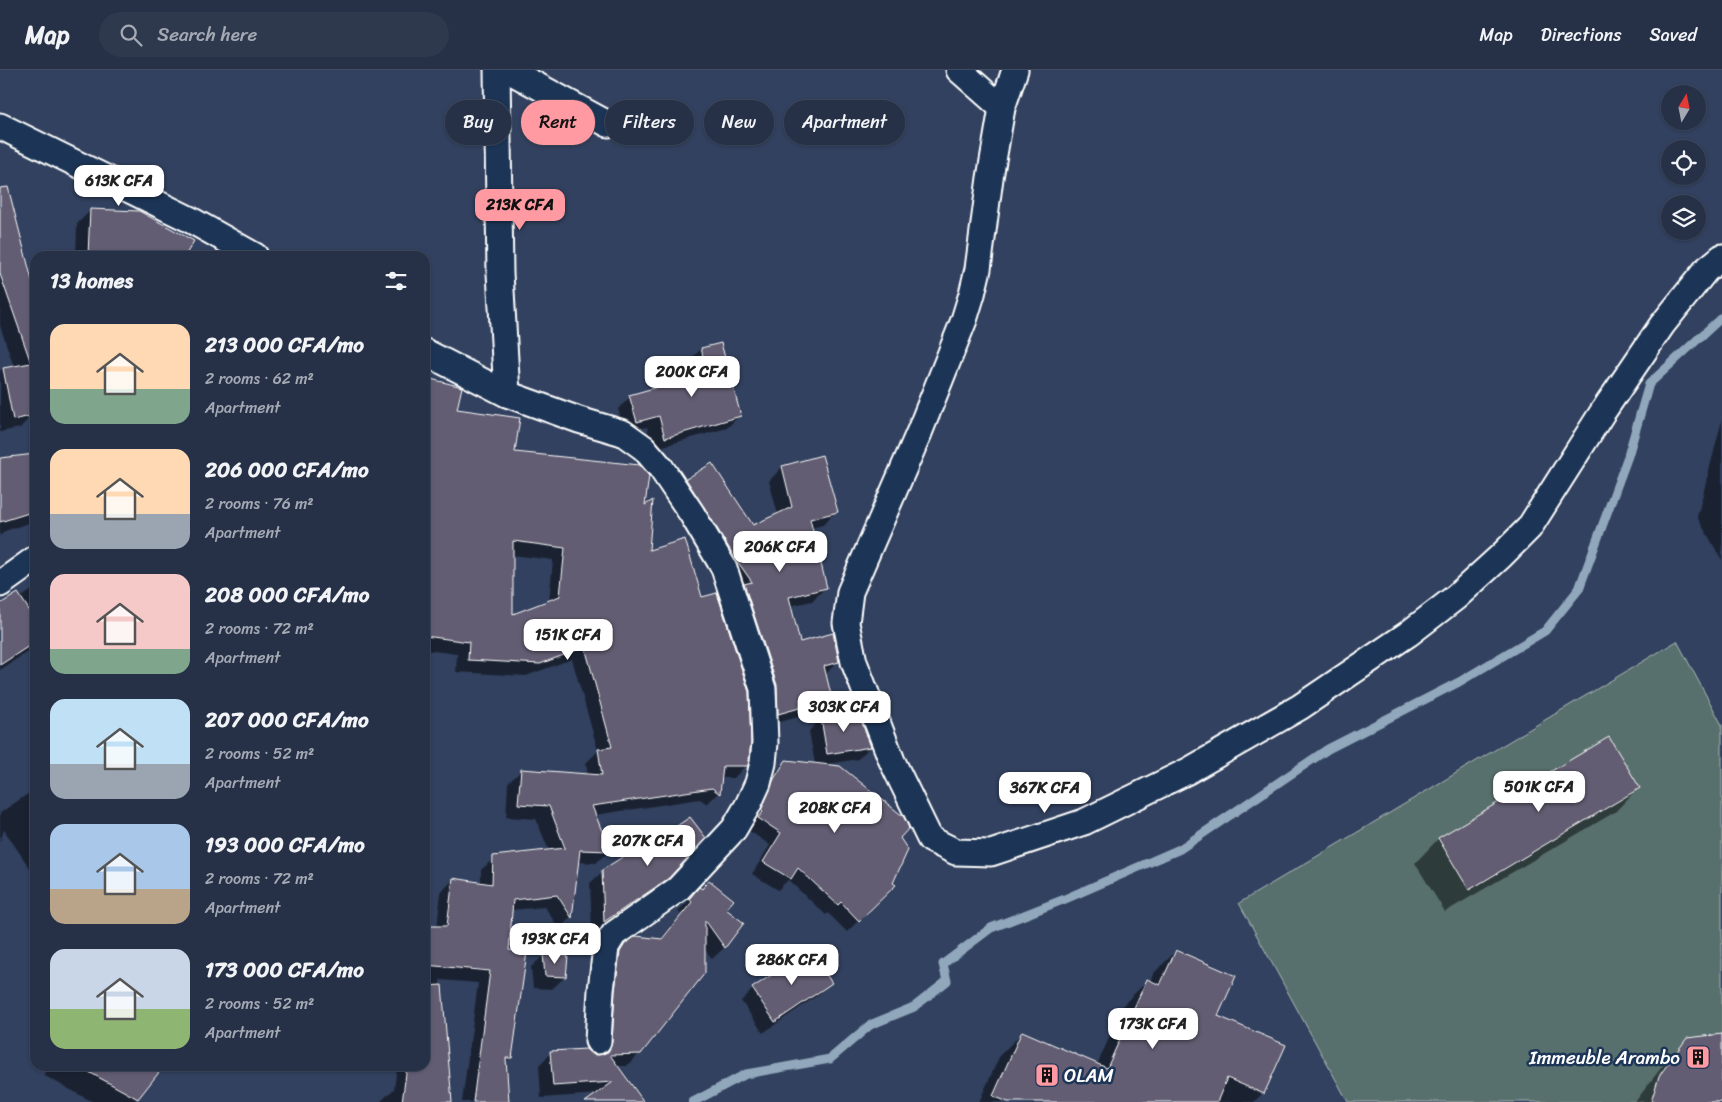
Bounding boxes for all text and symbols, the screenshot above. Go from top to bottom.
search box [99,12,449,57]
text: Map [25,14,69,56]
text: Search here [157,18,257,51]
text: Map [1480,19,1513,51]
text: Directions [1541,19,1622,51]
text: Saved [1650,19,1697,51]
icon: search [117,21,145,49]
north arrow [1661,85,1706,130]
map controls [1661,85,1706,240]
chip: Buy [445,100,511,145]
chip: Rent [521,100,595,145]
chip: Filters [605,100,694,145]
chip: New [704,100,774,145]
chip: Apartment [784,100,905,145]
button: locate [1661,140,1706,185]
pin: 613K CFA [67,164,171,207]
text: 613K CFA [85,166,153,195]
pin: 213K CFA [468,189,572,231]
text: 213K CFA [486,190,554,219]
button: layers [1661,195,1706,240]
text: 13 homes [50,262,133,300]
icon: filters [382,267,410,295]
text: 213 000 CFA/mo [205,326,364,364]
icon: home [90,344,150,404]
pin: 200K CFA [640,356,744,398]
text: 200K CFA [656,357,728,386]
text: 2 rooms · 62 m² [205,364,314,393]
text: Apartment [205,393,281,422]
text: 206 000 CFA/mo [205,451,369,489]
icon: home [90,469,150,529]
text: 2 rooms · 76 m² [205,489,314,518]
text: Apartment [205,518,281,547]
pin: 206K CFA [728,530,832,573]
text: 206K CFA [744,532,816,561]
text: 208 000 CFA/mo [205,576,369,614]
icon: home [90,594,150,654]
text: 2 rooms · 72 m² [205,614,314,643]
pin: 151K CFA [516,618,620,661]
text: 151K CFA [535,620,601,649]
text: Apartment [205,643,281,672]
pin: 303K CFA [792,690,896,733]
text: 303K CFA [809,692,879,721]
text: 207 000 CFA/mo [205,701,369,739]
icon: home [90,719,150,779]
text: 2 rooms · 52 m² [205,739,314,768]
text: Apartment [205,768,281,797]
pin: 501K CFA [1487,770,1591,813]
pin: 367K CFA [993,772,1097,814]
text: 501K CFA [1504,772,1574,801]
text: 367K CFA [1010,773,1080,802]
pin: 208K CFA [783,792,887,834]
text: 208K CFA [799,793,871,822]
pin: 207K CFA [596,824,700,867]
text: 193 000 CFA/mo [205,826,365,864]
text: 207K CFA [612,826,684,855]
icon: home [90,844,150,904]
text: 2 rooms · 72 m² [205,864,314,893]
text: Apartment [205,893,281,922]
pin: 193K CFA [503,922,607,965]
text: 193K CFA [521,924,589,953]
pin: 286K CFA [740,944,844,986]
text: 286K CFA [756,945,828,974]
text: 173 000 CFA/mo [205,951,364,989]
icon: home [90,969,150,1029]
text: 2 rooms · 52 m² [205,989,314,1018]
pin: 173K CFA [1101,1008,1205,1050]
text: 173K CFA [1119,1009,1187,1038]
text: Apartment [205,1018,281,1047]
place label: Immeuble Arambo [1528,1041,1680,1074]
building icon: Immeuble Arambo [1685,1044,1711,1070]
place label: OLAM [1064,1059,1114,1092]
building icon: OLAM [1034,1062,1060,1088]

